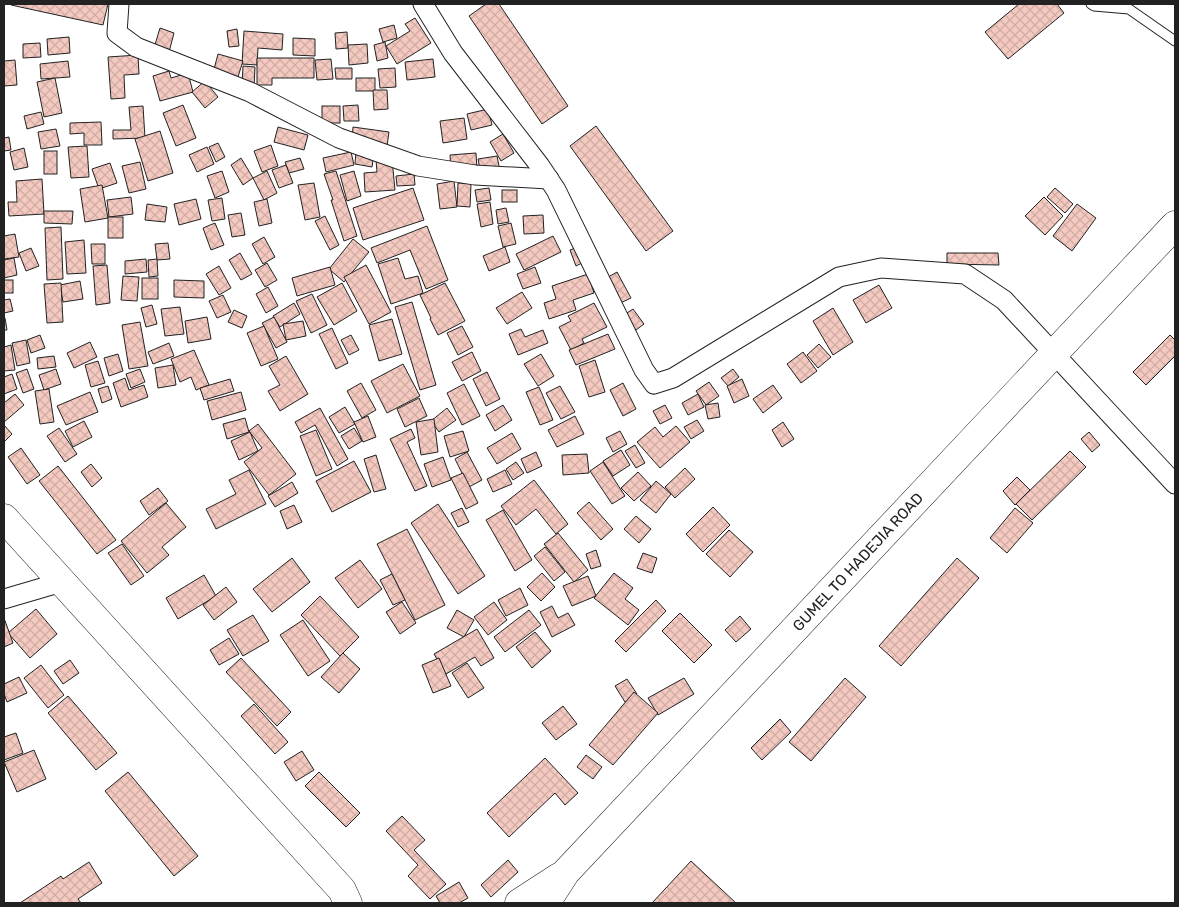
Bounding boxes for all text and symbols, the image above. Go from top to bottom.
street label: GUMEL TO HADEJIA ROAD [789,489,927,635]

